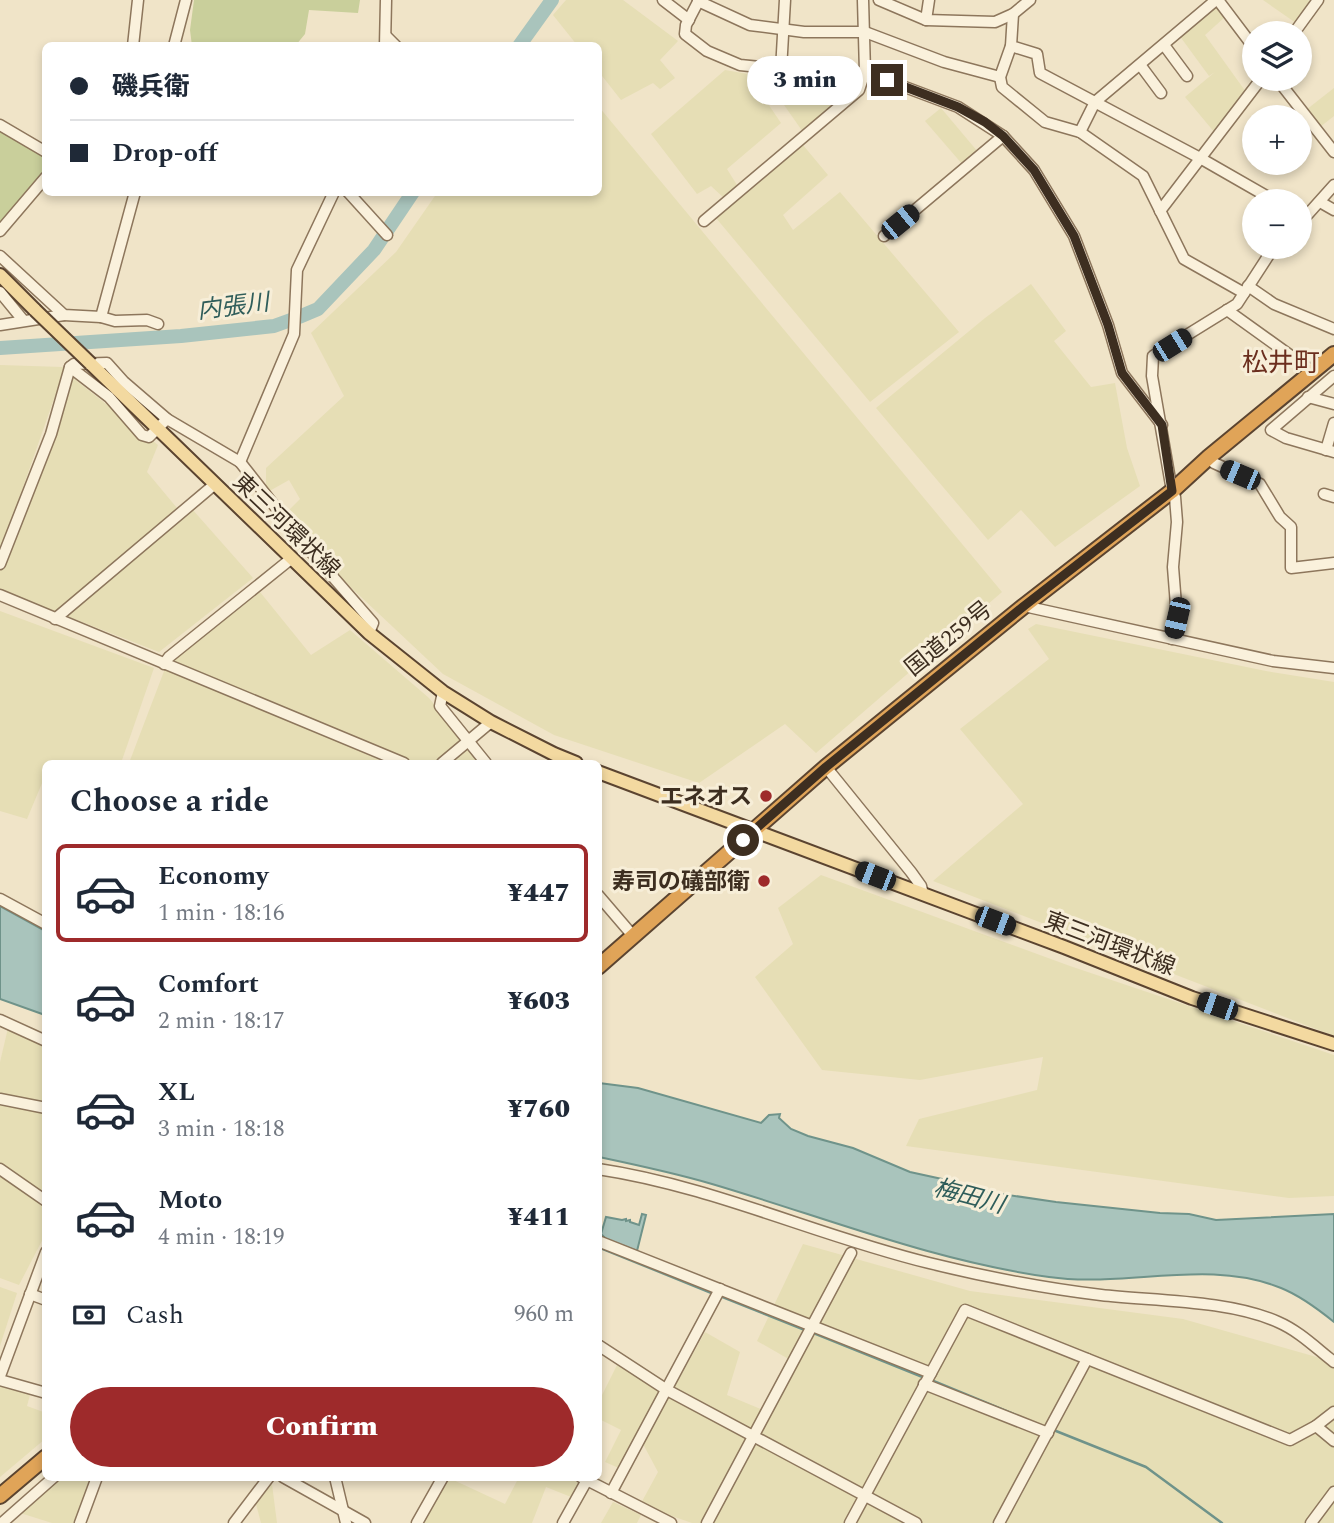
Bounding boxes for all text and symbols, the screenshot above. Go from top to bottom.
map controls [1242,21,1312,259]
button: layers [1242,21,1312,91]
callout: 3 min [747,56,862,104]
text: 3 min [773,63,837,98]
route end [871,64,903,96]
text: 磯兵衛 [112,67,190,107]
button: + [1242,105,1312,175]
text: Drop-off [112,133,217,173]
button: − [1242,189,1312,259]
car [878,201,923,243]
water label: 内張川 [195,284,274,329]
car [1149,325,1196,365]
district label: 松井町 [1242,343,1320,383]
car [1217,457,1264,493]
street label: 東三河環状線 [224,466,348,587]
street label: 国道259号 [898,593,1000,685]
car [1163,595,1192,641]
text: Choose a ride [70,777,269,826]
place label: エネオス [660,780,752,815]
marker: エネオス [758,788,774,804]
route start [727,824,759,856]
text: Economy [158,856,268,896]
car [852,859,899,893]
icon: car [74,862,137,925]
place label: 寿司の礒部衛 [612,865,750,900]
text: ¥447 [508,873,570,913]
marker: 寿司の礒部衛 [756,873,772,889]
text: 1 min · 18:16 [158,896,285,931]
street label: 東三河環状線 [1039,903,1180,985]
car [972,904,1019,938]
text: Comfort [158,964,259,1004]
icon: car [74,970,137,1033]
text: ¥603 [508,981,570,1021]
car [1194,989,1241,1023]
text: 2 min · 18:17 [158,1004,285,1039]
text: XL [158,1072,195,1112]
icon: car [74,1078,137,1141]
text: ¥760 [508,1089,570,1129]
text: 3 min · 18:18 [158,1112,285,1147]
water label: 梅田川 [929,1170,1011,1224]
text: Moto [158,1180,222,1220]
icon: car [74,1186,137,1249]
text: ¥411 [508,1197,570,1237]
text: 4 min · 18:19 [158,1220,285,1255]
text: Cash [126,1295,184,1335]
icon: cash [70,1296,108,1334]
text: 960 m [514,1297,574,1332]
button: Confirm [70,1387,574,1467]

